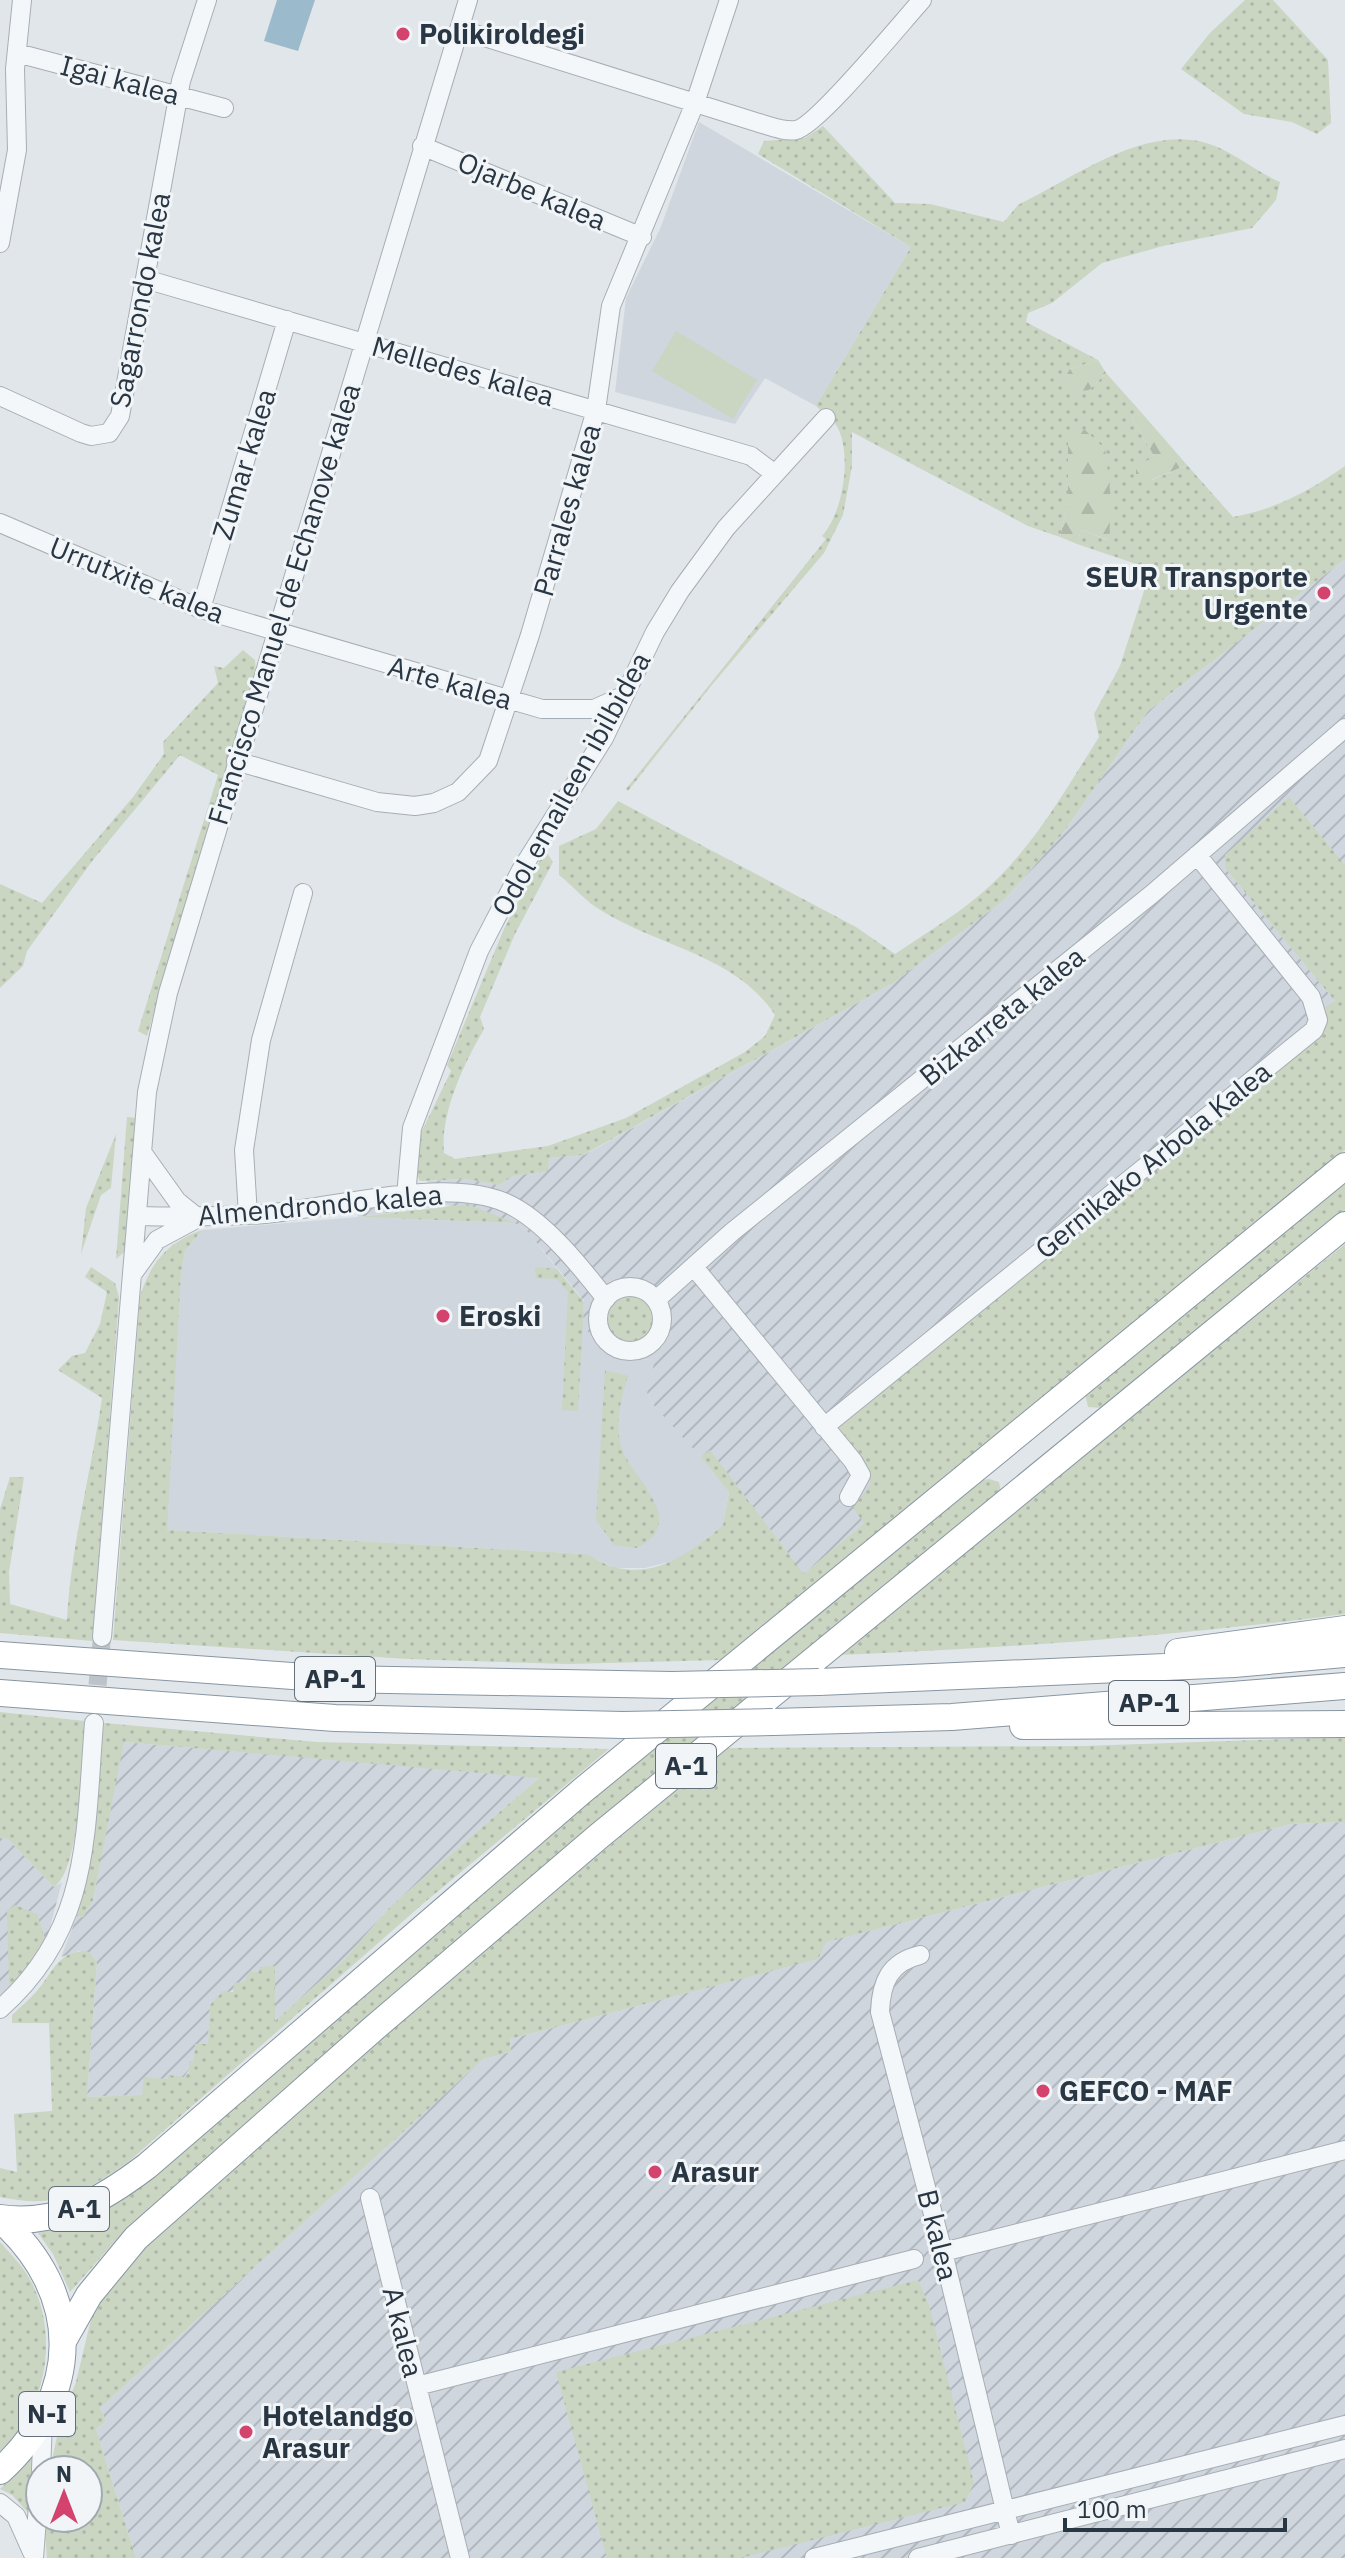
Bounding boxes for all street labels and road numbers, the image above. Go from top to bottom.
street label: Igai kalea [56,46,184,113]
street label: Ojarbe kalea [452,143,612,238]
street label: Sagarrondo kalea [100,189,179,411]
street label: Melledes kalea [368,327,559,414]
street label: Francisco Manuel de Echanove kalea [199,379,368,829]
street label: Zumar kalea [203,384,284,544]
street label: Parrales kalea [524,419,609,600]
street label: Urrutxite kalea [44,528,230,631]
street label: Odol emaileen ibilbidea [483,645,659,922]
street label: Arte kalea [384,647,517,718]
street label: Bizkarreta kalea [911,937,1092,1094]
street label: Gernikako Arbola Kalea [1027,1053,1278,1266]
street label: Almendrondo kalea [196,1175,444,1234]
road number: AP-1 [295,1657,375,1701]
road number: AP-1 [1109,1681,1189,1725]
road number: A-1 [656,1744,716,1788]
street label: B kalea [909,2186,968,2284]
road number: A-1 [49,2187,109,2231]
street label: A kalea [374,2283,433,2381]
road number: N-I [19,2392,75,2436]

